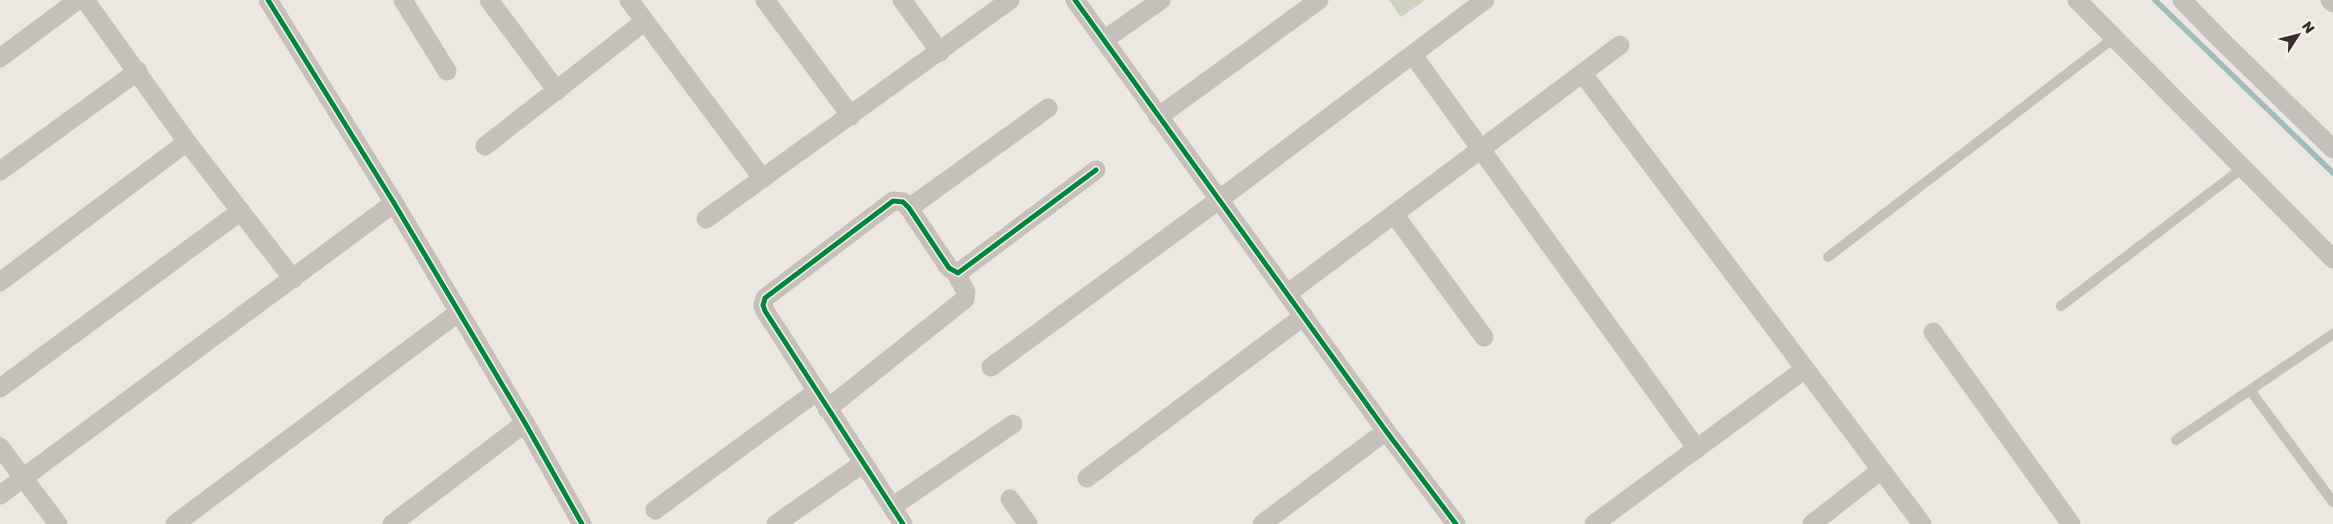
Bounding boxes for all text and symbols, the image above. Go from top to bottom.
north arrow [2273,10,2323,60]
text: N [2299,18,2319,36]

